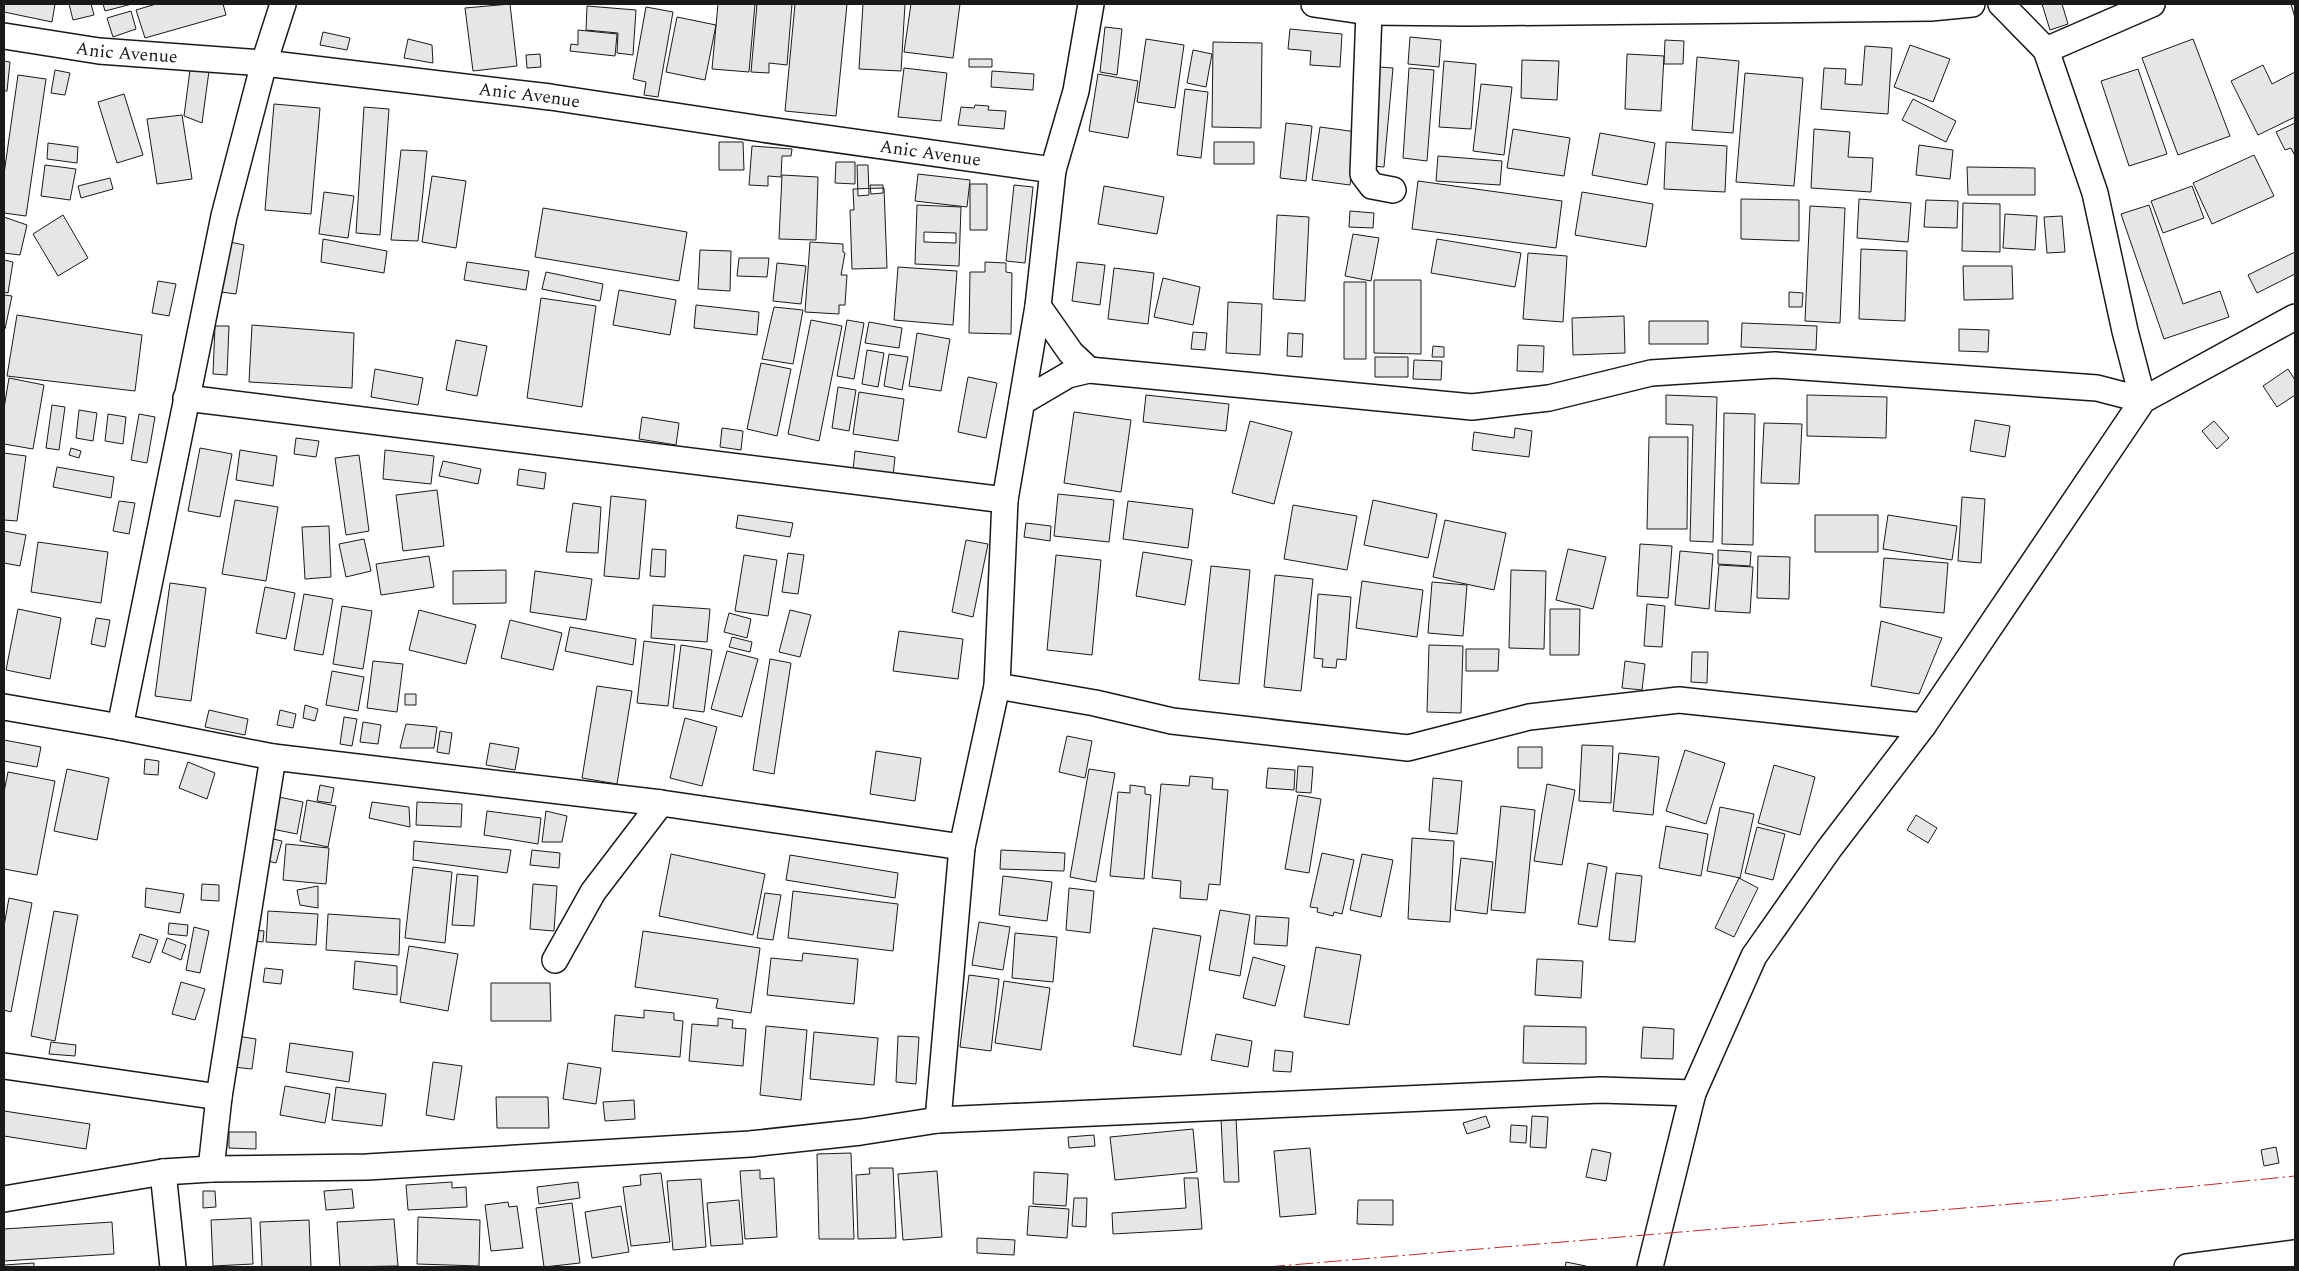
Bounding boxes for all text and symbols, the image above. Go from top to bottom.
street label: Anic Avenue [74,34,179,70]
street label: Anic Avenue [477,75,582,115]
street label: Anic Avenue [878,132,983,173]

